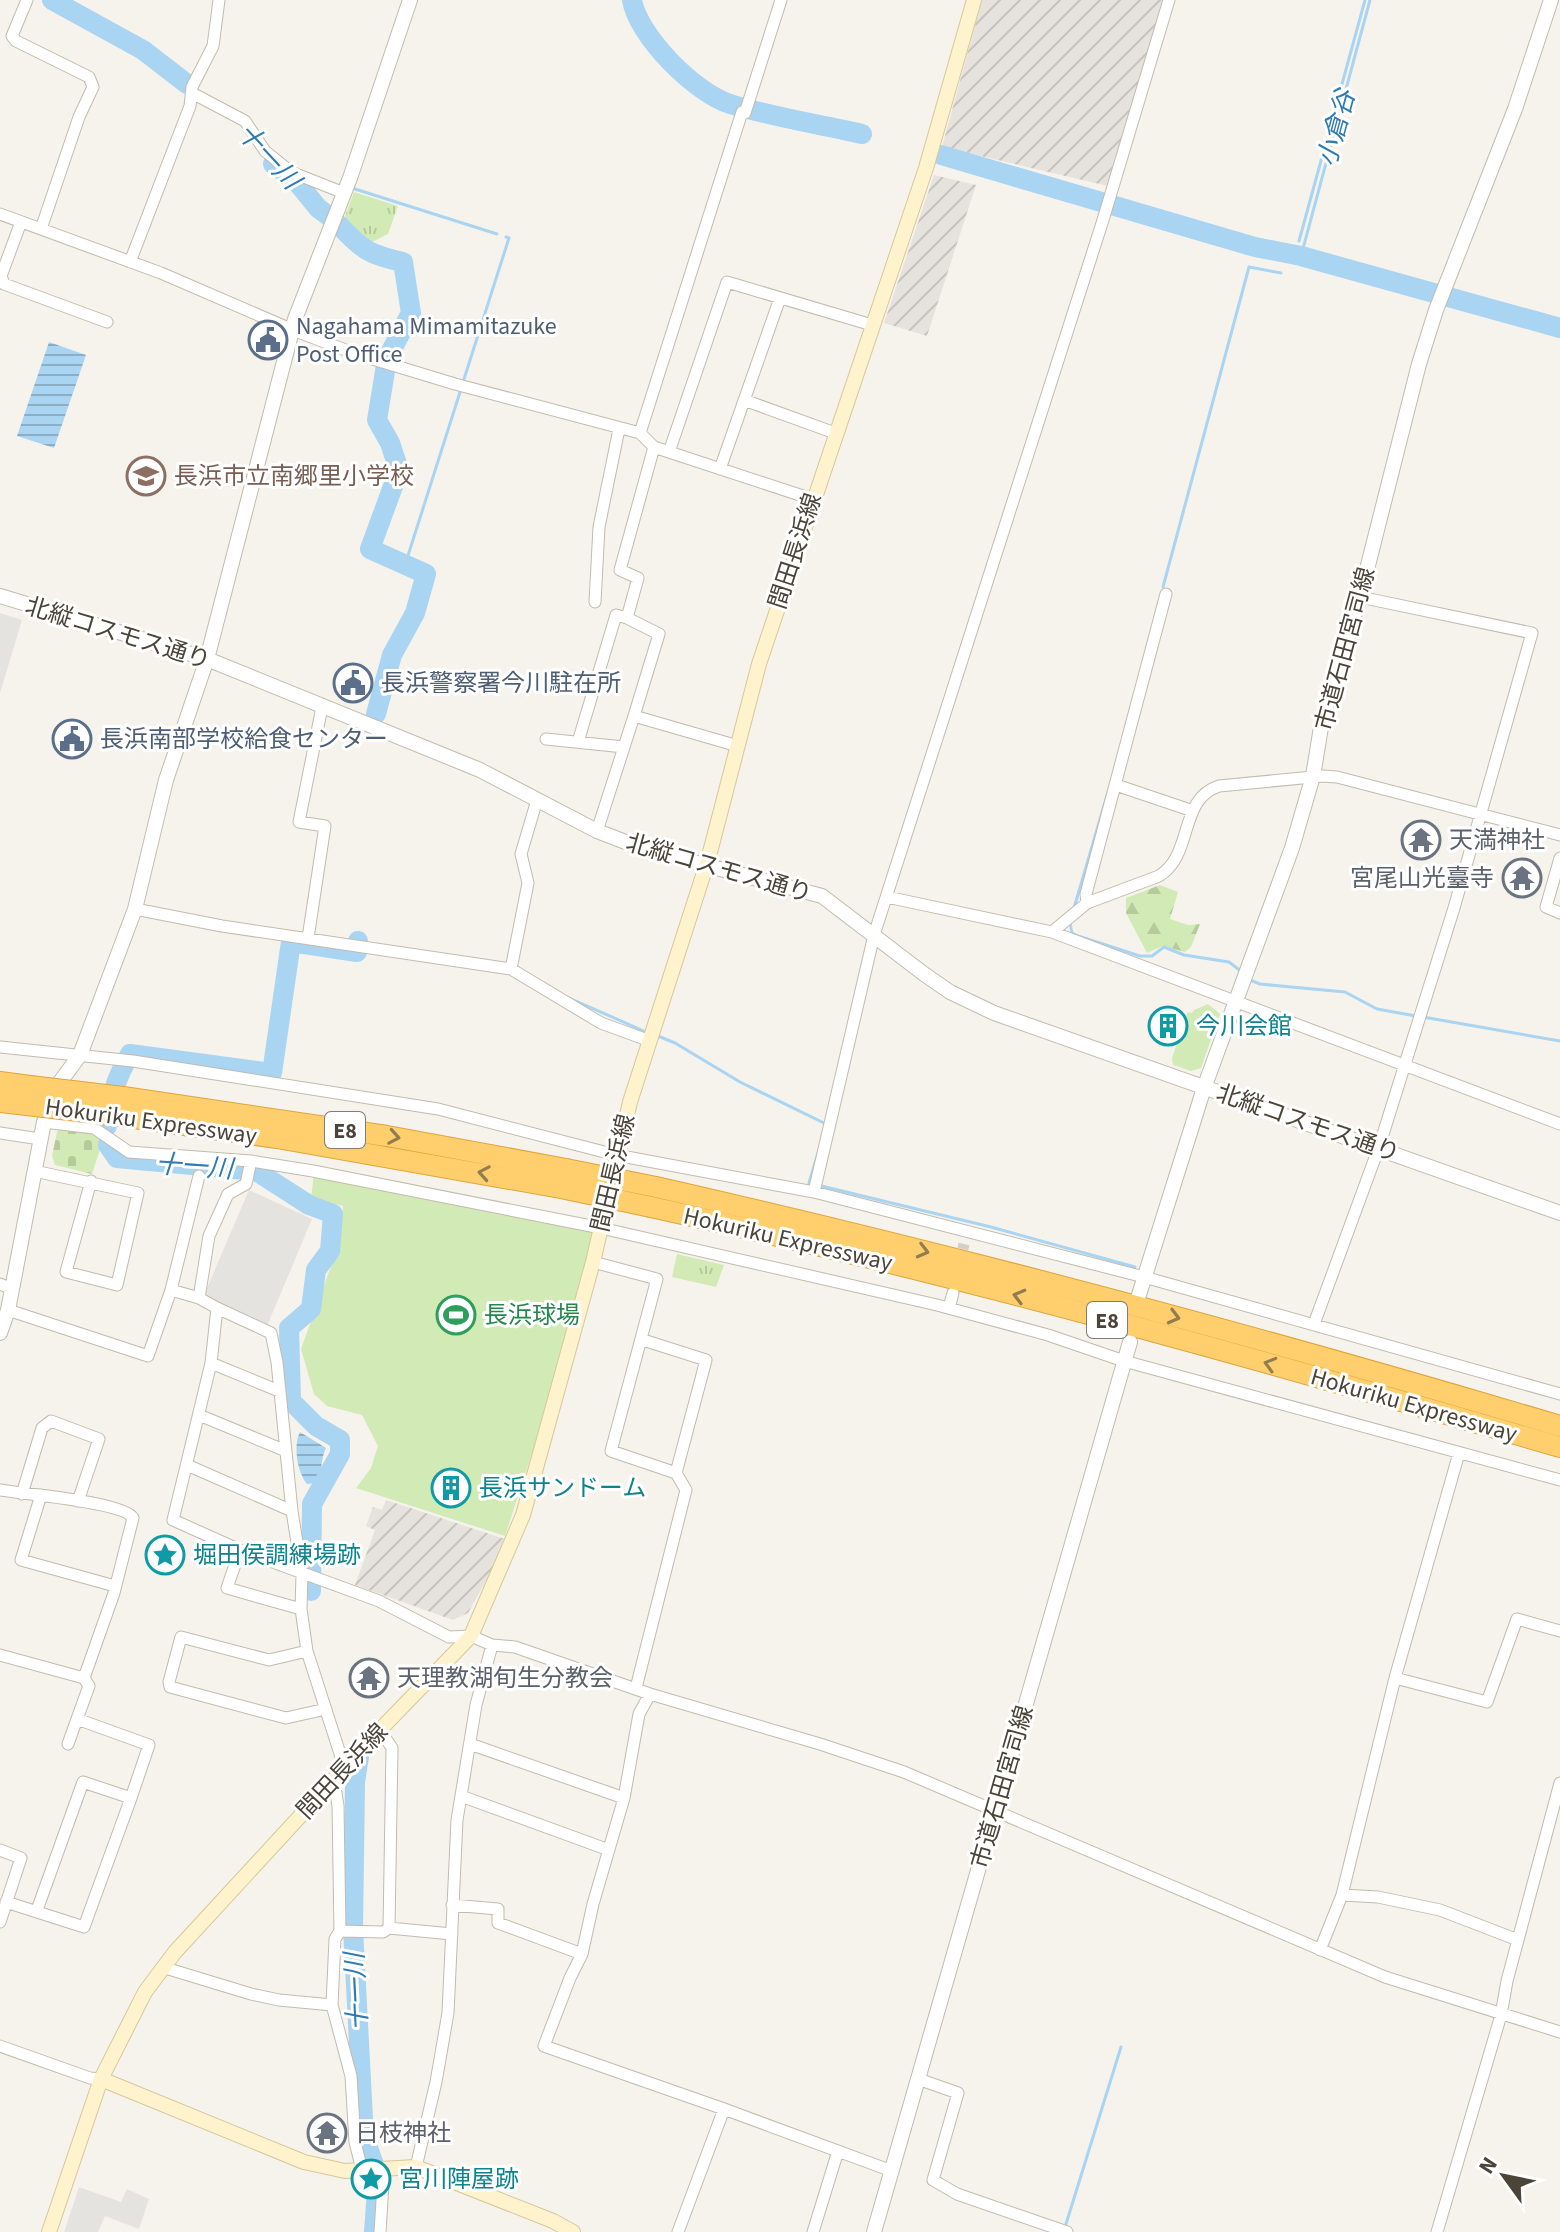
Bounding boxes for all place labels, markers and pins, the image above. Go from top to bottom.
place label: Nagahama Mimamitazuke Post Office [296,309,557,372]
public building icon: Nagahama Mimamitazuke Post Office [247,319,289,361]
school or university icon: 長浜市立南郷里小学校 [125,455,167,497]
place label: 長浜市立南郷里小学校 [174,459,414,494]
public building icon: 長浜警察署今川駐在所 [332,662,374,704]
place label: 長浜警察署今川駐在所 [381,666,621,701]
public building icon: 長浜南部学校給食センター [51,718,93,760]
place label: 長浜南部学校給食センター [100,722,388,757]
temple icon: 天満神社 [1400,819,1442,861]
place label: 天満神社 [1449,823,1545,858]
temple icon: 宮尾山光臺寺 [1501,857,1543,899]
place label: 宮尾山光臺寺 [1350,861,1494,896]
building icon: 今川会館 [1147,1005,1189,1047]
place label: 今川会館 [1196,1009,1292,1044]
sports icon: 長浜球場 [435,1294,477,1336]
place label: 長浜球場 [484,1298,580,1333]
building icon: 長浜サンドーム [430,1467,472,1509]
place label: 長浜サンドーム [479,1471,646,1506]
place icon: 堀田侯調練場跡 [144,1534,186,1576]
place label: 堀田侯調練場跡 [193,1538,361,1573]
temple icon: 天理教湖旬生分教会 [348,1657,390,1699]
place label: 天理教湖旬生分教会 [397,1661,613,1696]
temple icon: 日枝神社 [306,2112,348,2154]
place label: 日枝神社 [355,2116,451,2151]
place icon: 宮川陣屋跡 [350,2158,392,2200]
place label: 宮川陣屋跡 [399,2162,519,2197]

